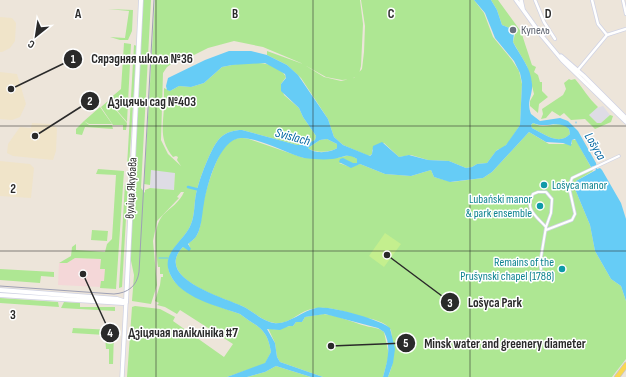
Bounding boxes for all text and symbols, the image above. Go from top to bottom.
text: A [74,6,82,22]
text: B [232,6,238,22]
text: C [388,6,395,22]
text: D [545,6,552,22]
north arrow [16,16,56,56]
place label: Купель [521,23,550,38]
marker: Купель [508,25,518,35]
text: С [25,37,37,51]
callout: Сярэдняя школа №36 [63,46,201,71]
text: Сярэдняя школа №36 [91,51,193,67]
text: 1 [71,52,76,67]
callout: Дзіцячы сад №403 [80,89,205,114]
text: 2 [87,94,93,109]
text: Дзіцячы сад №403 [108,94,196,110]
water label: Svislach [274,125,312,149]
water label: Lošyca [581,130,610,164]
street label: вуліца Якубава [122,157,141,219]
place label: Lošyca manor [552,178,608,193]
marker: Lošyca manor [539,180,549,190]
text: 2 [10,181,16,197]
place label: Lubański manor & park ensemble [466,192,533,221]
marker: Lubański manor & park ensemble [535,201,545,211]
place label: Remains of the Prušynski chapel (1788) [460,255,554,284]
marker: Remains of the Prušynski chapel (1788) [557,264,567,274]
callout: Lošyca Park [440,290,530,315]
text: Lošyca Park [468,295,523,311]
text: 3 [447,296,453,311]
text: 3 [10,307,16,323]
callout: Дзіцячая паліклініка #7 [100,320,246,345]
text: Дзіцячая паліклініка #7 [128,325,238,341]
text: 4 [107,326,113,341]
callout: Minsk water and greenery diameter [396,331,593,356]
text: 5 [403,336,409,351]
text: Minsk water and greenery diameter [424,336,586,352]

